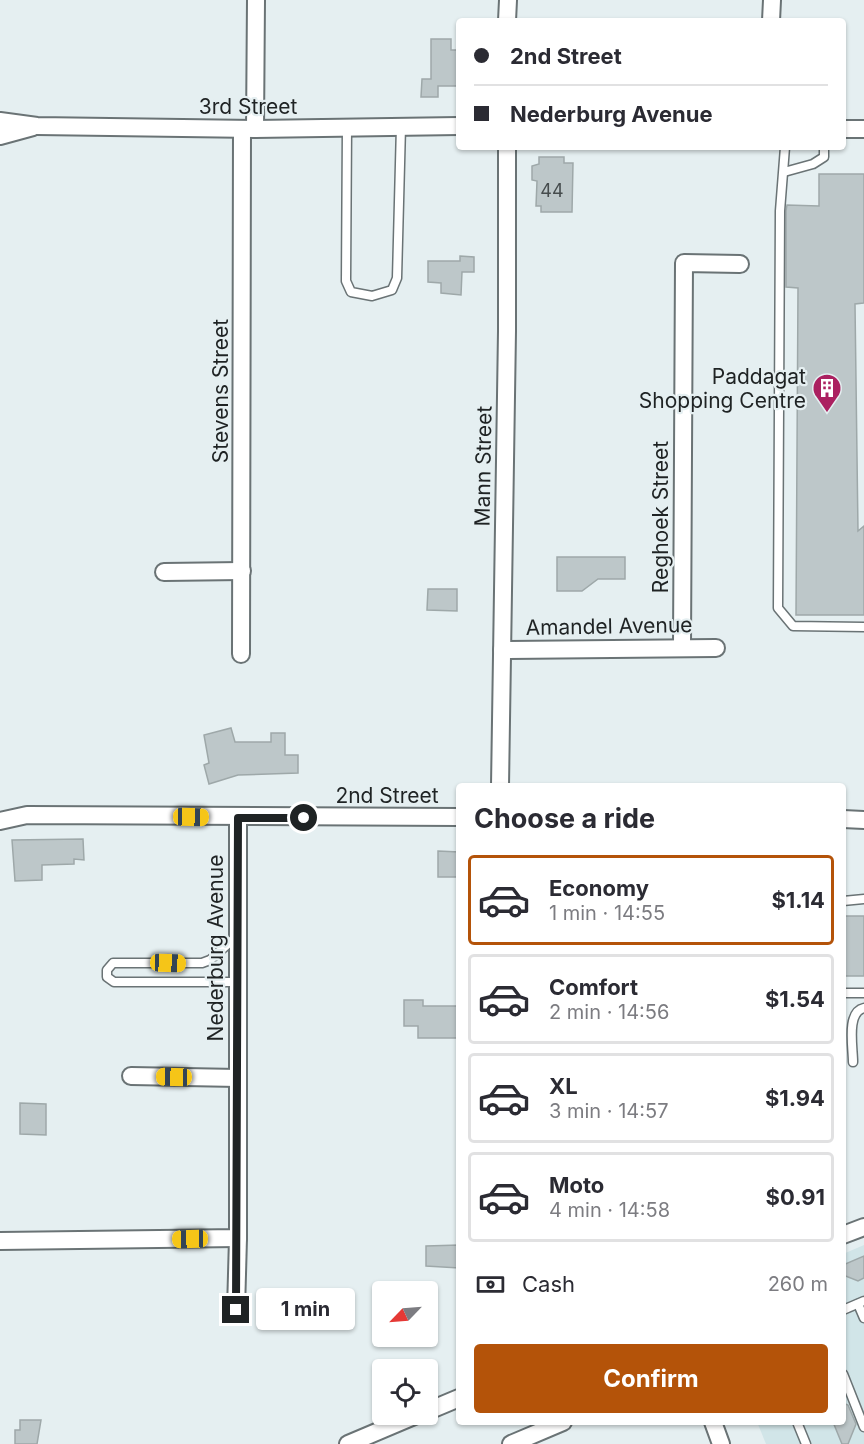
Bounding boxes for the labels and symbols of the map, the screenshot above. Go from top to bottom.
street label: 3rd Street [199,94,297,119]
house number: 44 [540,180,564,201]
street label: Stevens Street [208,319,233,463]
place label: Paddagat Shopping Centre [639,364,806,413]
building icon: Paddagat Shopping Centre [811,372,843,414]
street label: Mann Street [469,405,497,527]
street label: Reghoek Street [648,441,673,593]
street label: Amandel Avenue [525,612,693,640]
street label: 2nd Street [335,783,439,808]
route start [290,804,317,831]
car [173,808,209,826]
street label: Nederburg Avenue [203,855,228,1041]
car [150,953,186,973]
car [156,1068,192,1086]
car [172,1230,208,1248]
north arrow [372,1281,438,1347]
callout: 1 min [257,1289,356,1331]
route end [222,1296,249,1323]

